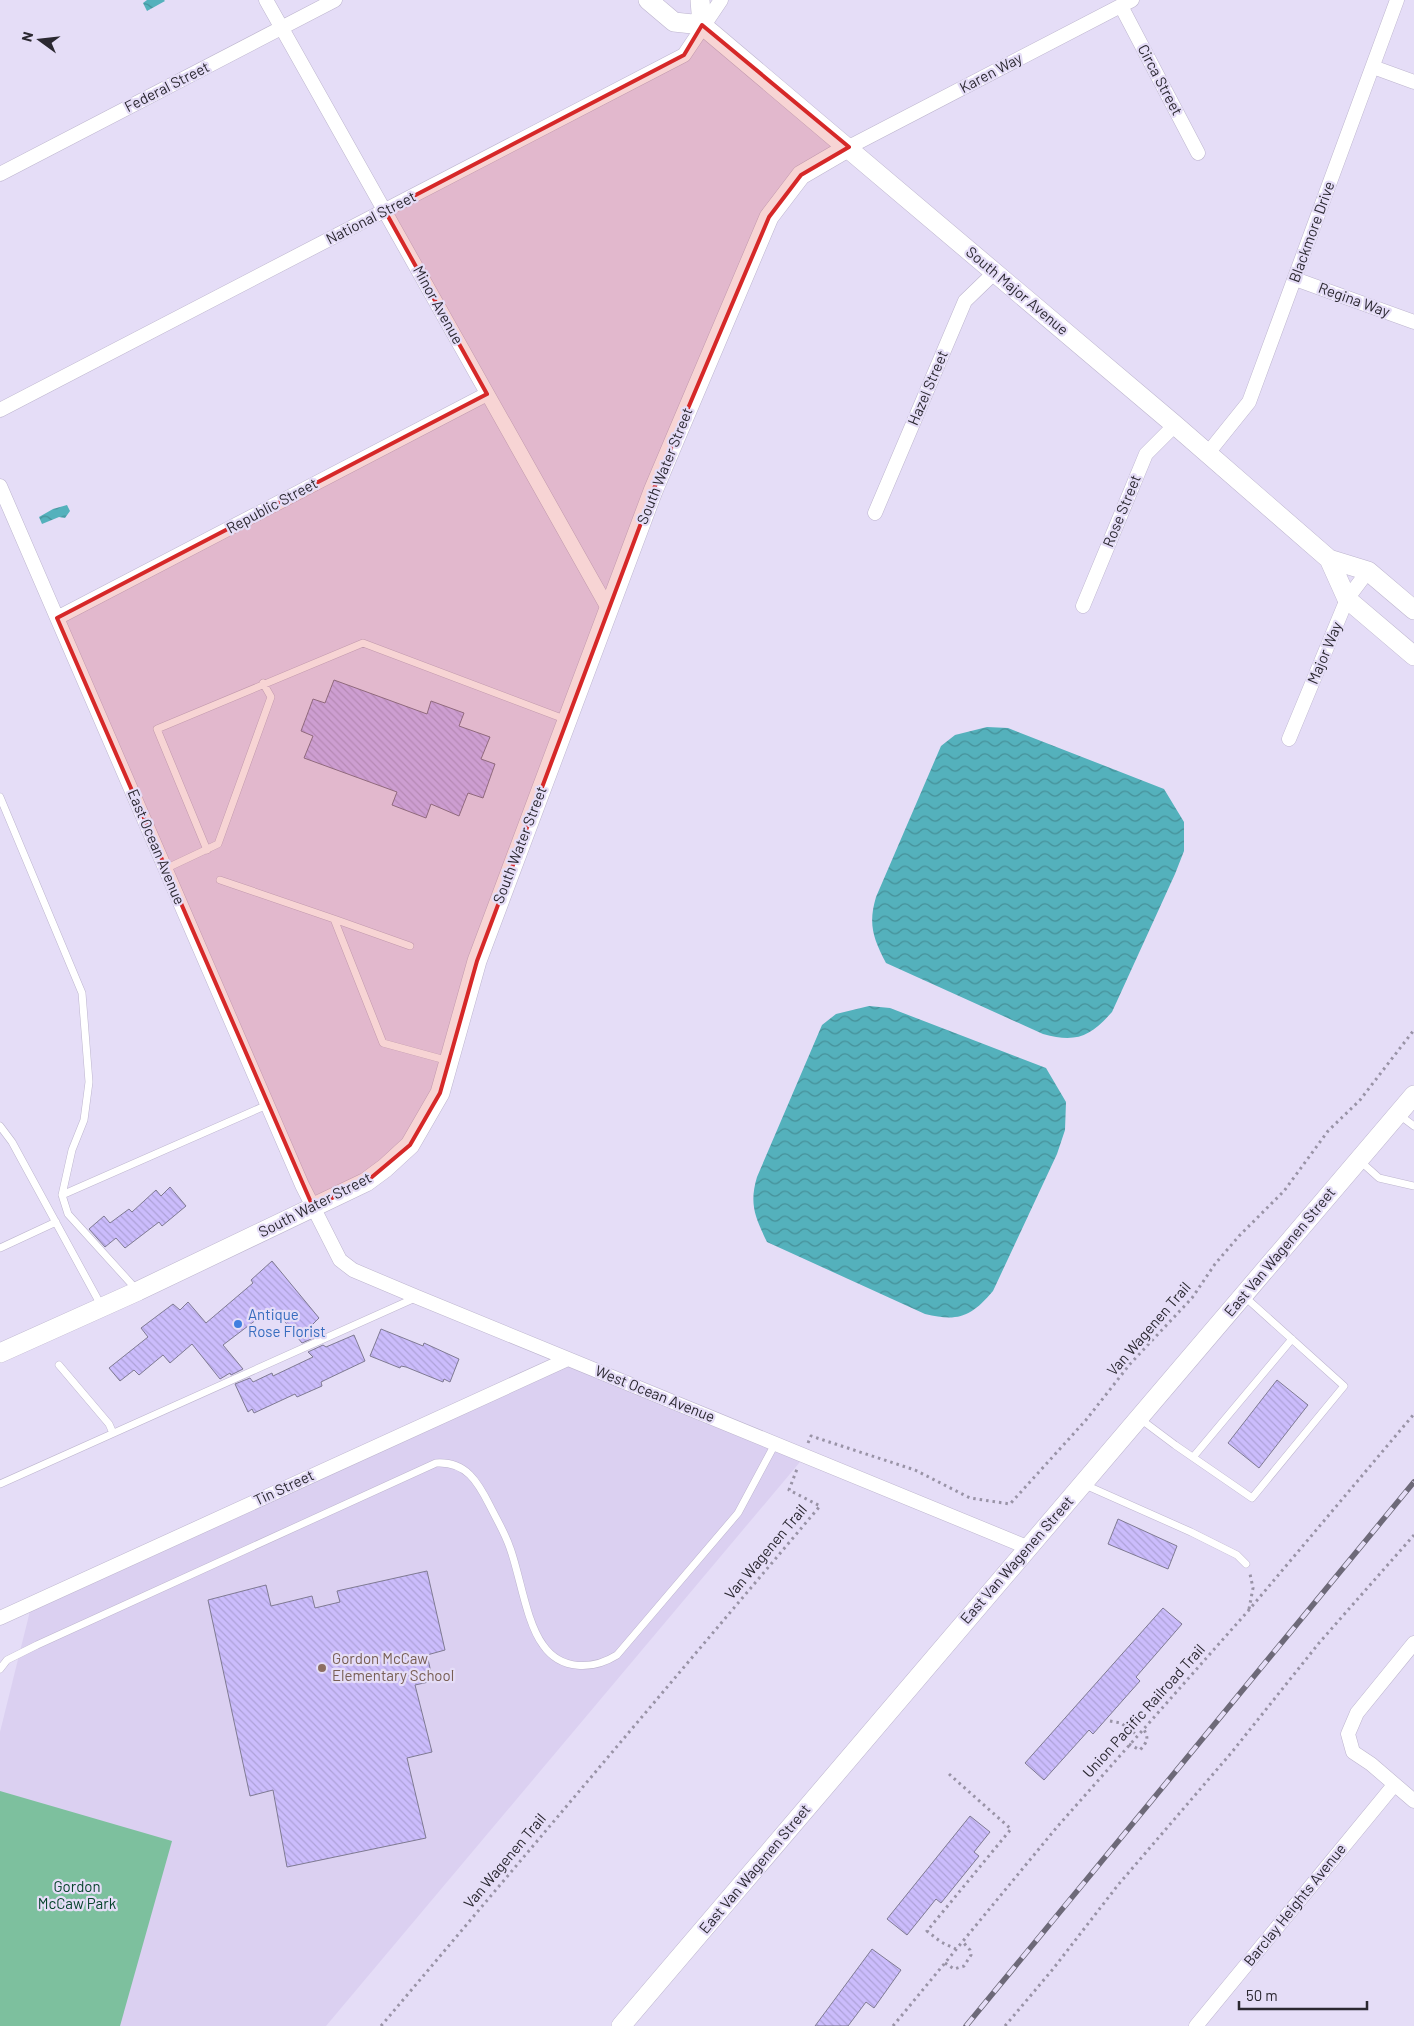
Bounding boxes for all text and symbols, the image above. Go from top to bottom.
north arrow [15,15,65,65]
text: N [18,30,36,43]
street label: Circa Street [1135,41,1187,118]
street label: Karen Way [956,48,1025,96]
street label: Federal Street [121,57,212,115]
street label: Blackmore Drive [1284,179,1338,285]
street label: National Street [323,187,418,247]
street label: South Major Avenue [963,242,1072,338]
street label: Minor Avenue [410,262,468,347]
street label: Regina Way [1316,278,1393,320]
street label: Hazel Street [903,347,951,428]
street label: South Water Street [632,405,696,527]
street label: Rose Street [1098,472,1144,549]
street label: Republic Street [223,474,320,537]
street label: Major Way [1303,619,1345,686]
street label: South Water Street [488,783,550,906]
street label: East Ocean Avenue [124,786,189,907]
street label: South Water Street [255,1168,374,1240]
street label: East Van Wagenen Street [1220,1183,1339,1320]
street label: Van Wagenen Trail [1103,1278,1194,1379]
place label: Antique Rose Florist [248,1305,326,1340]
marker: Antique Rose Florist [232,1318,244,1330]
street label: West Ocean Avenue [593,1361,718,1425]
street label: Tin Street [251,1465,316,1509]
street label: East Van Wagenen Street [956,1492,1077,1627]
street label: Van Wagenen Trail [720,1500,810,1602]
street label: Union Pacific Railroad Trail [1078,1640,1208,1781]
place label: Gordon McCaw Elementary School [332,1649,454,1684]
marker: Gordon McCaw Elementary School [316,1662,328,1674]
street label: East Van Wagenen Street [695,1800,814,1937]
street label: Van Wagenen Trail [459,1809,549,1911]
street label: Barclay Heights Avenue [1239,1840,1349,1969]
park label: Gordon McCaw Park [38,1877,117,1912]
scale bar [1239,1978,1366,2010]
text: 50 m [1246,1986,1278,2004]

